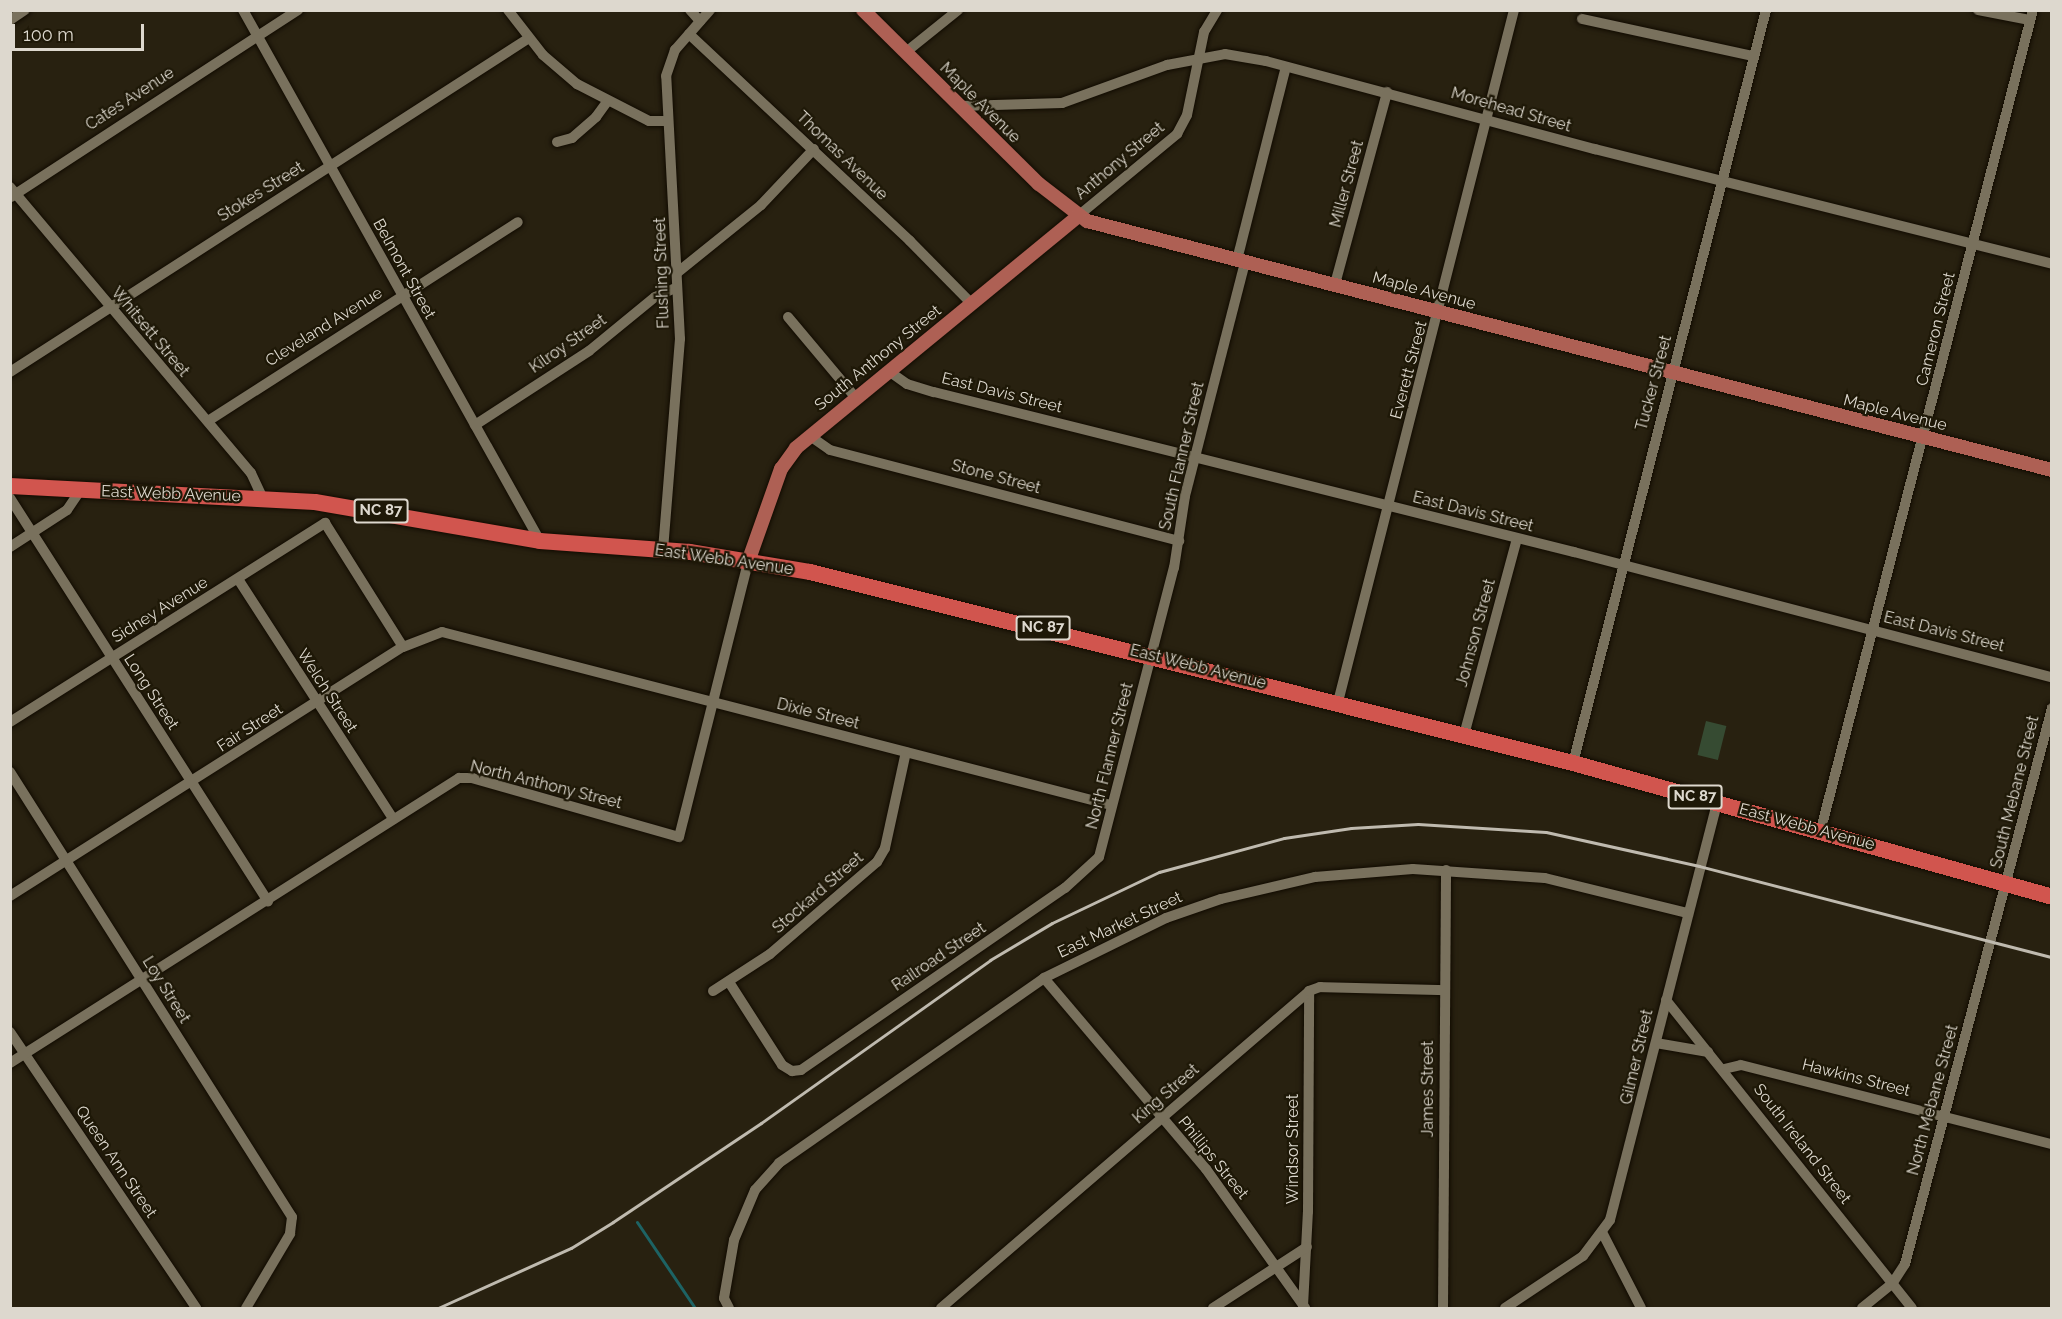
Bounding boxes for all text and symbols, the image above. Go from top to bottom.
scale bar [15,12,147,50]
text: 100 m [23,24,74,45]
street label: Maple Avenue [936,59,1024,147]
street label: Cates Avenue [82,63,178,135]
street label: Morehead Street [1449,84,1573,136]
street label: Thomas Avenue [792,107,892,205]
street label: Anthony Street [1071,118,1169,204]
street label: Miller Street [1326,138,1368,230]
street label: Stokes Street [214,158,308,226]
street label: Belmont Street [369,216,439,322]
street label: Flushing Street [650,217,674,329]
street label: Maple Avenue [1370,268,1478,314]
street label: Cameron Street [1913,270,1959,388]
street label: Whitsett Street [107,283,193,381]
street label: Cleveland Avenue [262,283,386,371]
street label: South Anthony Street [811,301,945,415]
street label: Kilroy Street [526,310,610,378]
street label: Everett Street [1387,319,1431,421]
street label: Tucker Street [1632,333,1676,433]
street label: East Davis Street [940,369,1064,417]
street label: South Flanner Street [1156,380,1208,532]
street label: Maple Avenue [1841,391,1949,435]
street label: Stone Street [949,456,1043,498]
street label: East Webb Avenue [100,482,242,506]
street label: East Davis Street [1411,488,1535,536]
road number: NC 87 [352,499,410,523]
street label: East Webb Avenue [653,541,795,579]
street label: Sidney Avenue [108,573,212,647]
street label: Johnson Street [1452,577,1500,689]
street label: East Davis Street [1882,608,2006,656]
road number: NC 87 [1014,616,1072,640]
street label: East Webb Avenue [1127,641,1269,693]
street label: Welch Street [293,646,361,736]
street label: Long Street [119,651,183,733]
street label: North Flanner Street [1082,681,1138,831]
street label: Dixie Street [775,694,861,734]
street label: Fair Street [213,700,287,756]
street label: South Mebane Street [1987,714,2043,870]
street label: North Anthony Street [468,757,624,813]
road number: NC 87 [1666,785,1724,809]
street label: East Webb Avenue [1737,800,1877,854]
street label: Stockard Street [769,848,867,938]
street label: East Market Street [1055,888,1185,962]
street label: Railroad Street [889,919,989,995]
street label: Loy Street [138,953,194,1027]
street label: Gilmer Street [1617,1007,1657,1107]
street label: North Mebane Street [1904,1023,1962,1177]
street label: James Street [1418,1041,1438,1137]
street label: Hawkins Street [1800,1055,1912,1101]
street label: King Street [1129,1060,1203,1128]
street label: South Ireland Street [1749,1080,1855,1208]
street label: Windsor Street [1283,1094,1303,1204]
street label: Queen Ann Street [71,1102,161,1222]
street label: Phillips Street [1174,1113,1252,1203]

